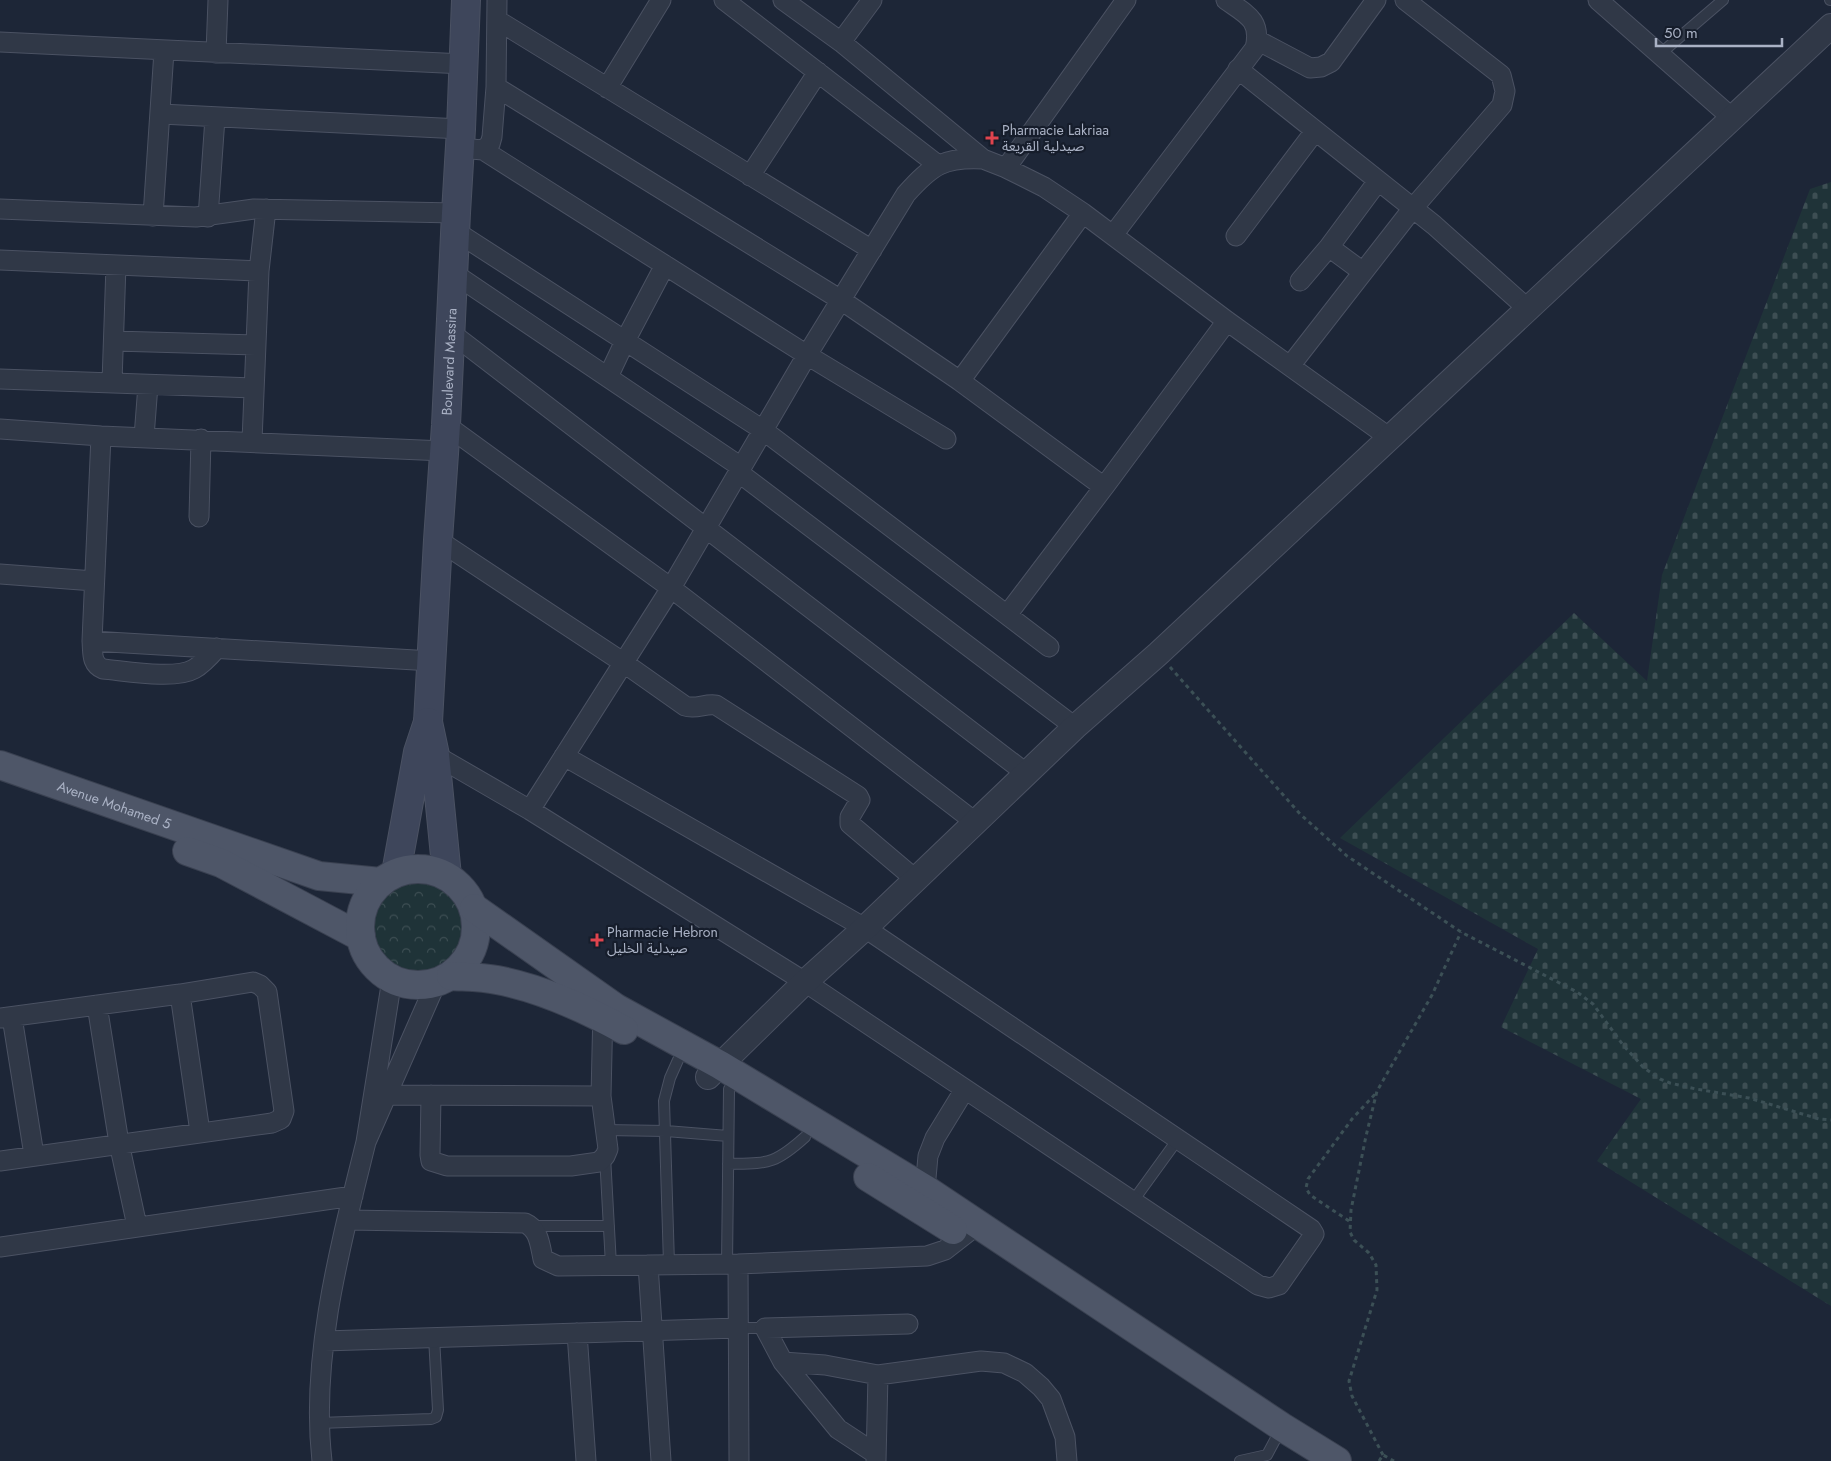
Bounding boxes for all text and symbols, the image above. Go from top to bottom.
scale bar [1656,15,1782,47]
text: 50 m [1664,22,1698,44]
place label: Pharmacie Lakriaa صيدلية القريعة [1002,120,1109,156]
marker: Pharmacie Lakriaa صيدلية القريعة [986,132,998,144]
street label: Boulevard Massira [436,307,462,416]
street label: Avenue Mohamed 5 [55,776,174,834]
place label: Pharmacie Hebron صيدلية الخليل [607,922,718,958]
marker: Pharmacie Hebron صيدلية الخليل [591,934,603,946]

